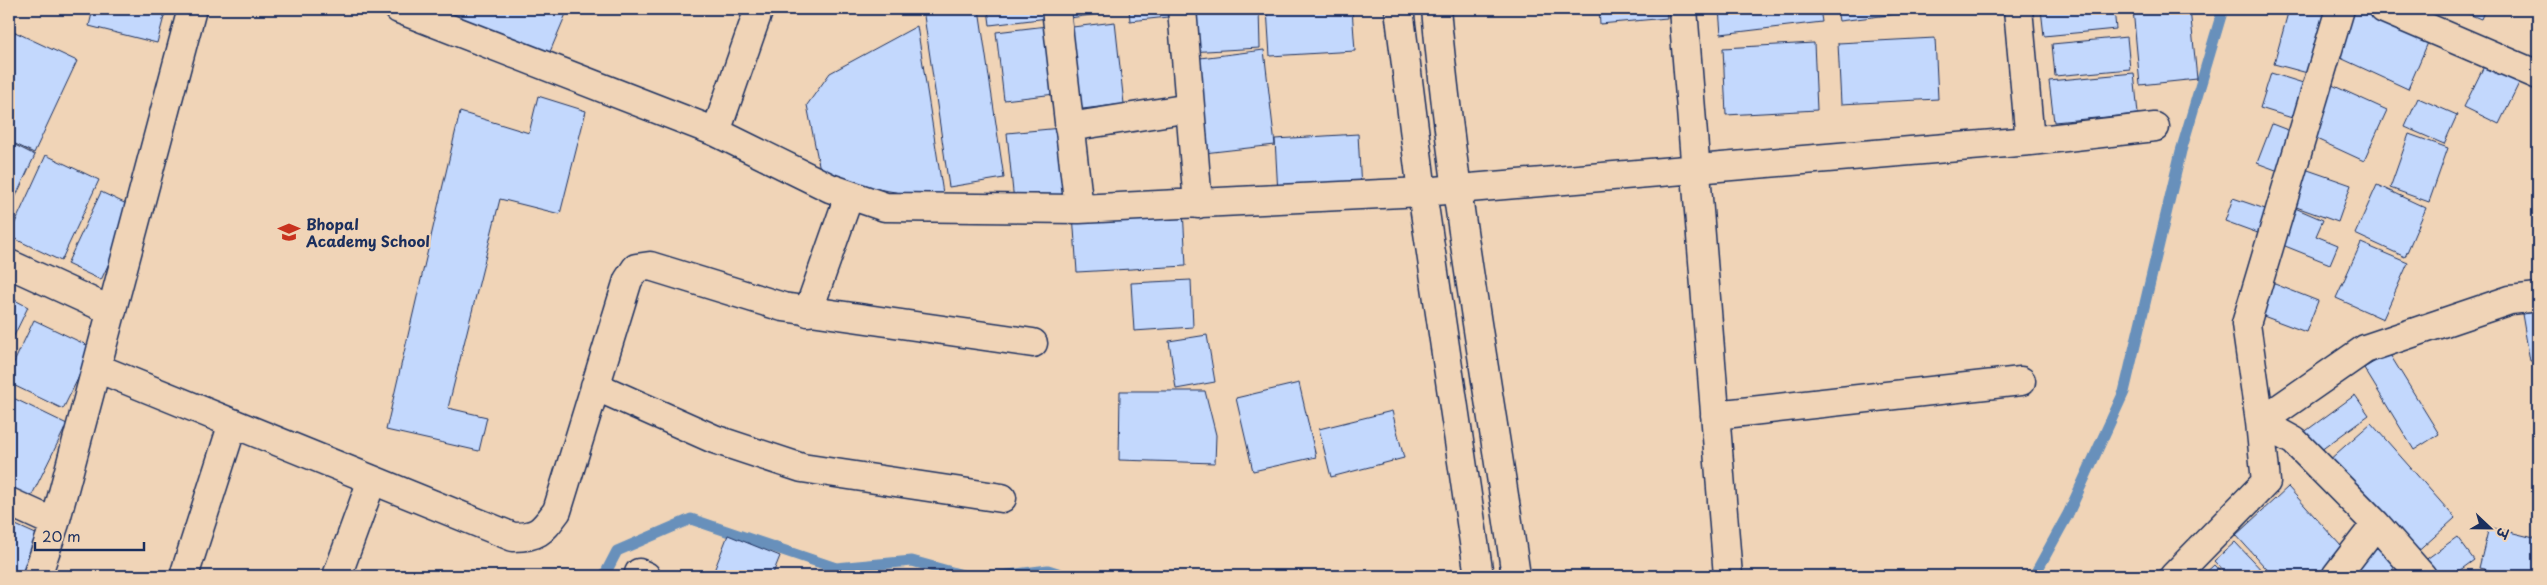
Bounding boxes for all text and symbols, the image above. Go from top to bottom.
place label: Bhopal Academy School [305,212,430,252]
school or university icon: Bhopal Academy School [276,219,302,245]
north arrow [2464,502,2514,552]
scale bar [35,520,144,552]
text: उ [2490,523,2515,543]
text: 20 m [42,524,81,547]

